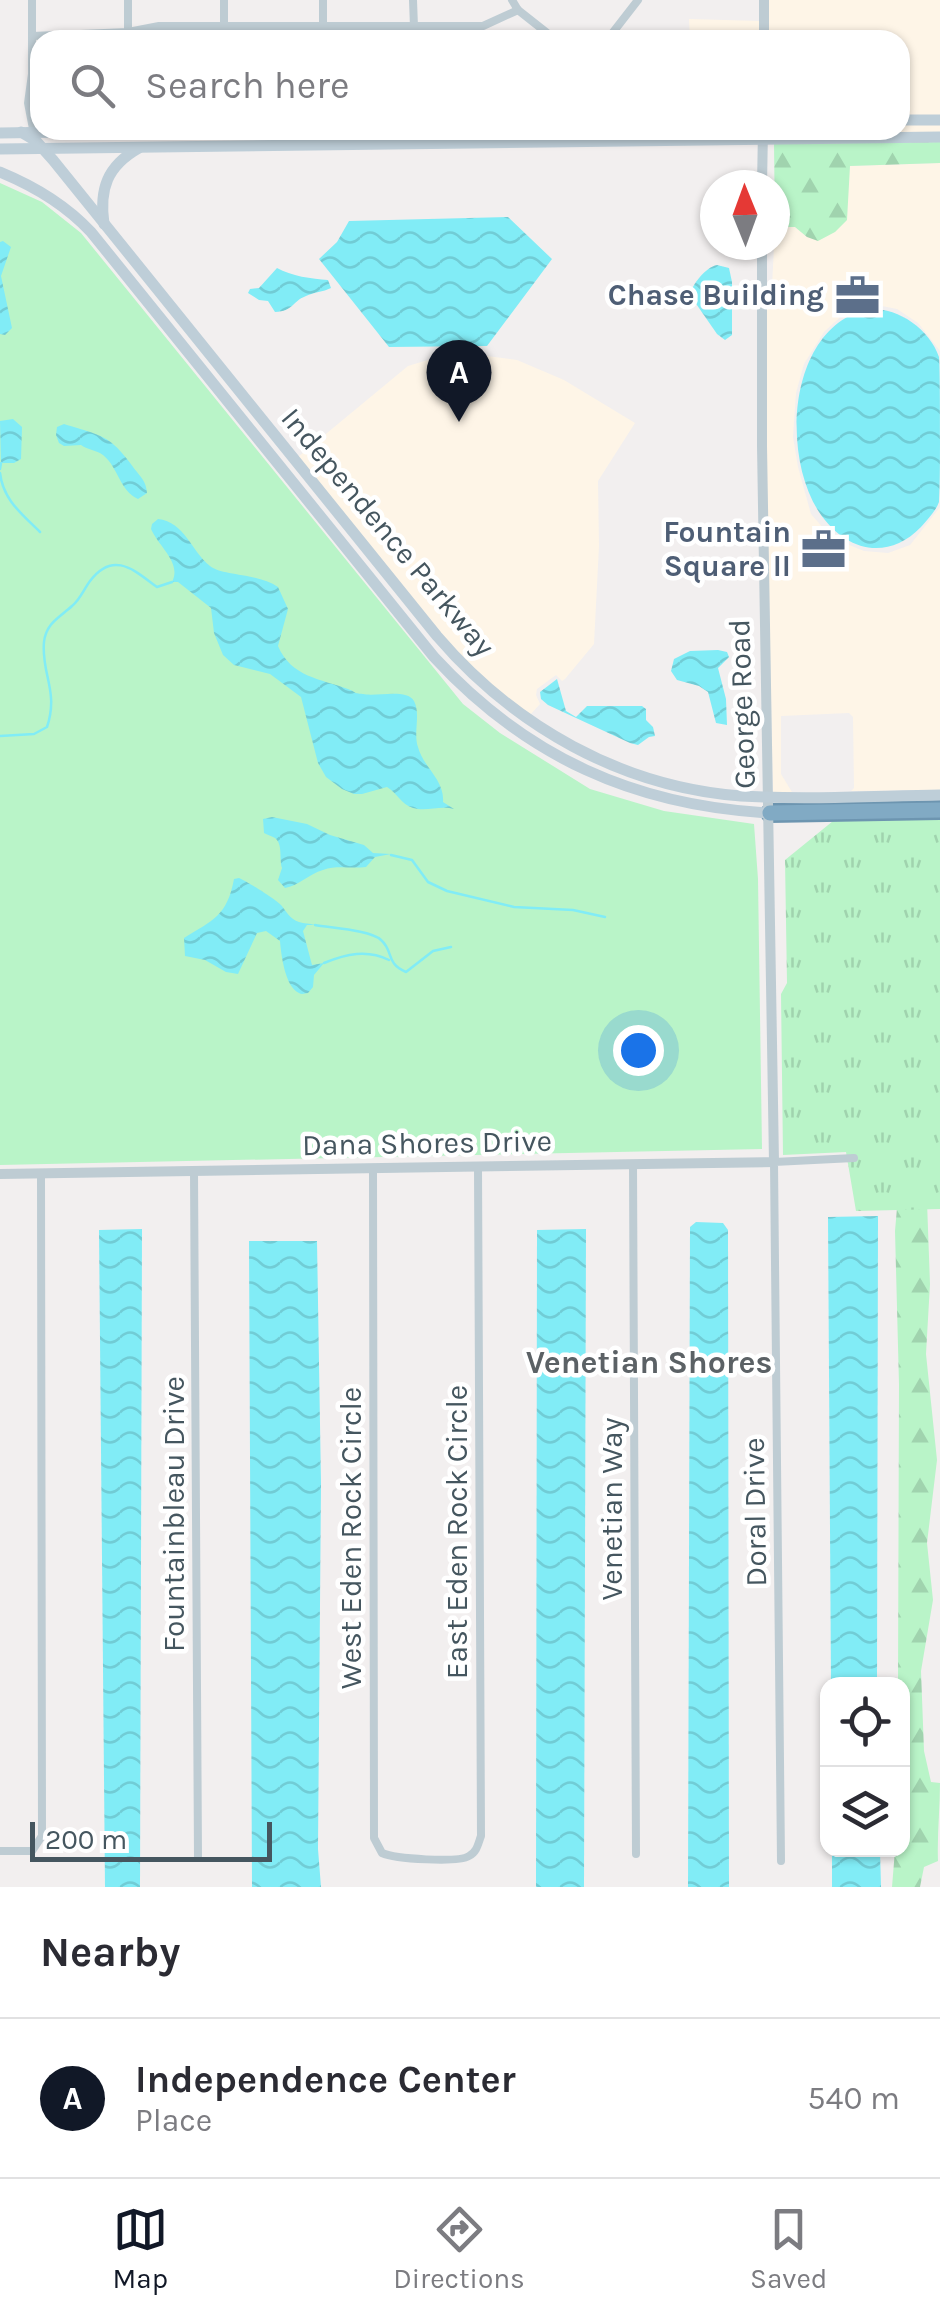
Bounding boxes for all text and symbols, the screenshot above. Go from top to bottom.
search box [30,30,910,140]
icon: search [65,58,120,113]
text: Search here [145,63,349,108]
north arrow [700,170,790,260]
office icon: Chase Building [833,271,881,319]
place label: Chase Building [608,277,824,313]
pin: A [426,340,492,422]
street label: Independence Parkway [274,400,502,664]
place label: Fountain Square II [663,514,791,584]
office icon: Fountain Square II [800,525,848,573]
street label: George Road [721,618,763,790]
your location [613,1025,664,1076]
street label: Dana Shores Drive [302,1123,552,1163]
district label: Venetian Shores [526,1344,772,1381]
street label: Fountainbleau Drive [156,1376,192,1652]
street label: East Eden Rock Circle [439,1385,475,1679]
street label: West Eden Rock Circle [333,1387,369,1689]
street label: Venetian Way [594,1417,630,1601]
street label: Doral Drive [736,1437,774,1587]
map controls [820,1677,910,1857]
button: locate [820,1677,910,1767]
button: layers [820,1767,910,1857]
scale bar [30,1817,272,1862]
text: 200 m [45,1823,127,1856]
text: Nearby [40,1927,180,1977]
text: Independence Center [135,2057,516,2102]
text: A [62,2080,83,2117]
text: 540 m [808,2080,900,2117]
text: Place [135,2102,212,2139]
tab: Map [113,2202,168,2295]
tab: Directions [393,2202,525,2295]
tab: Saved [750,2202,827,2295]

